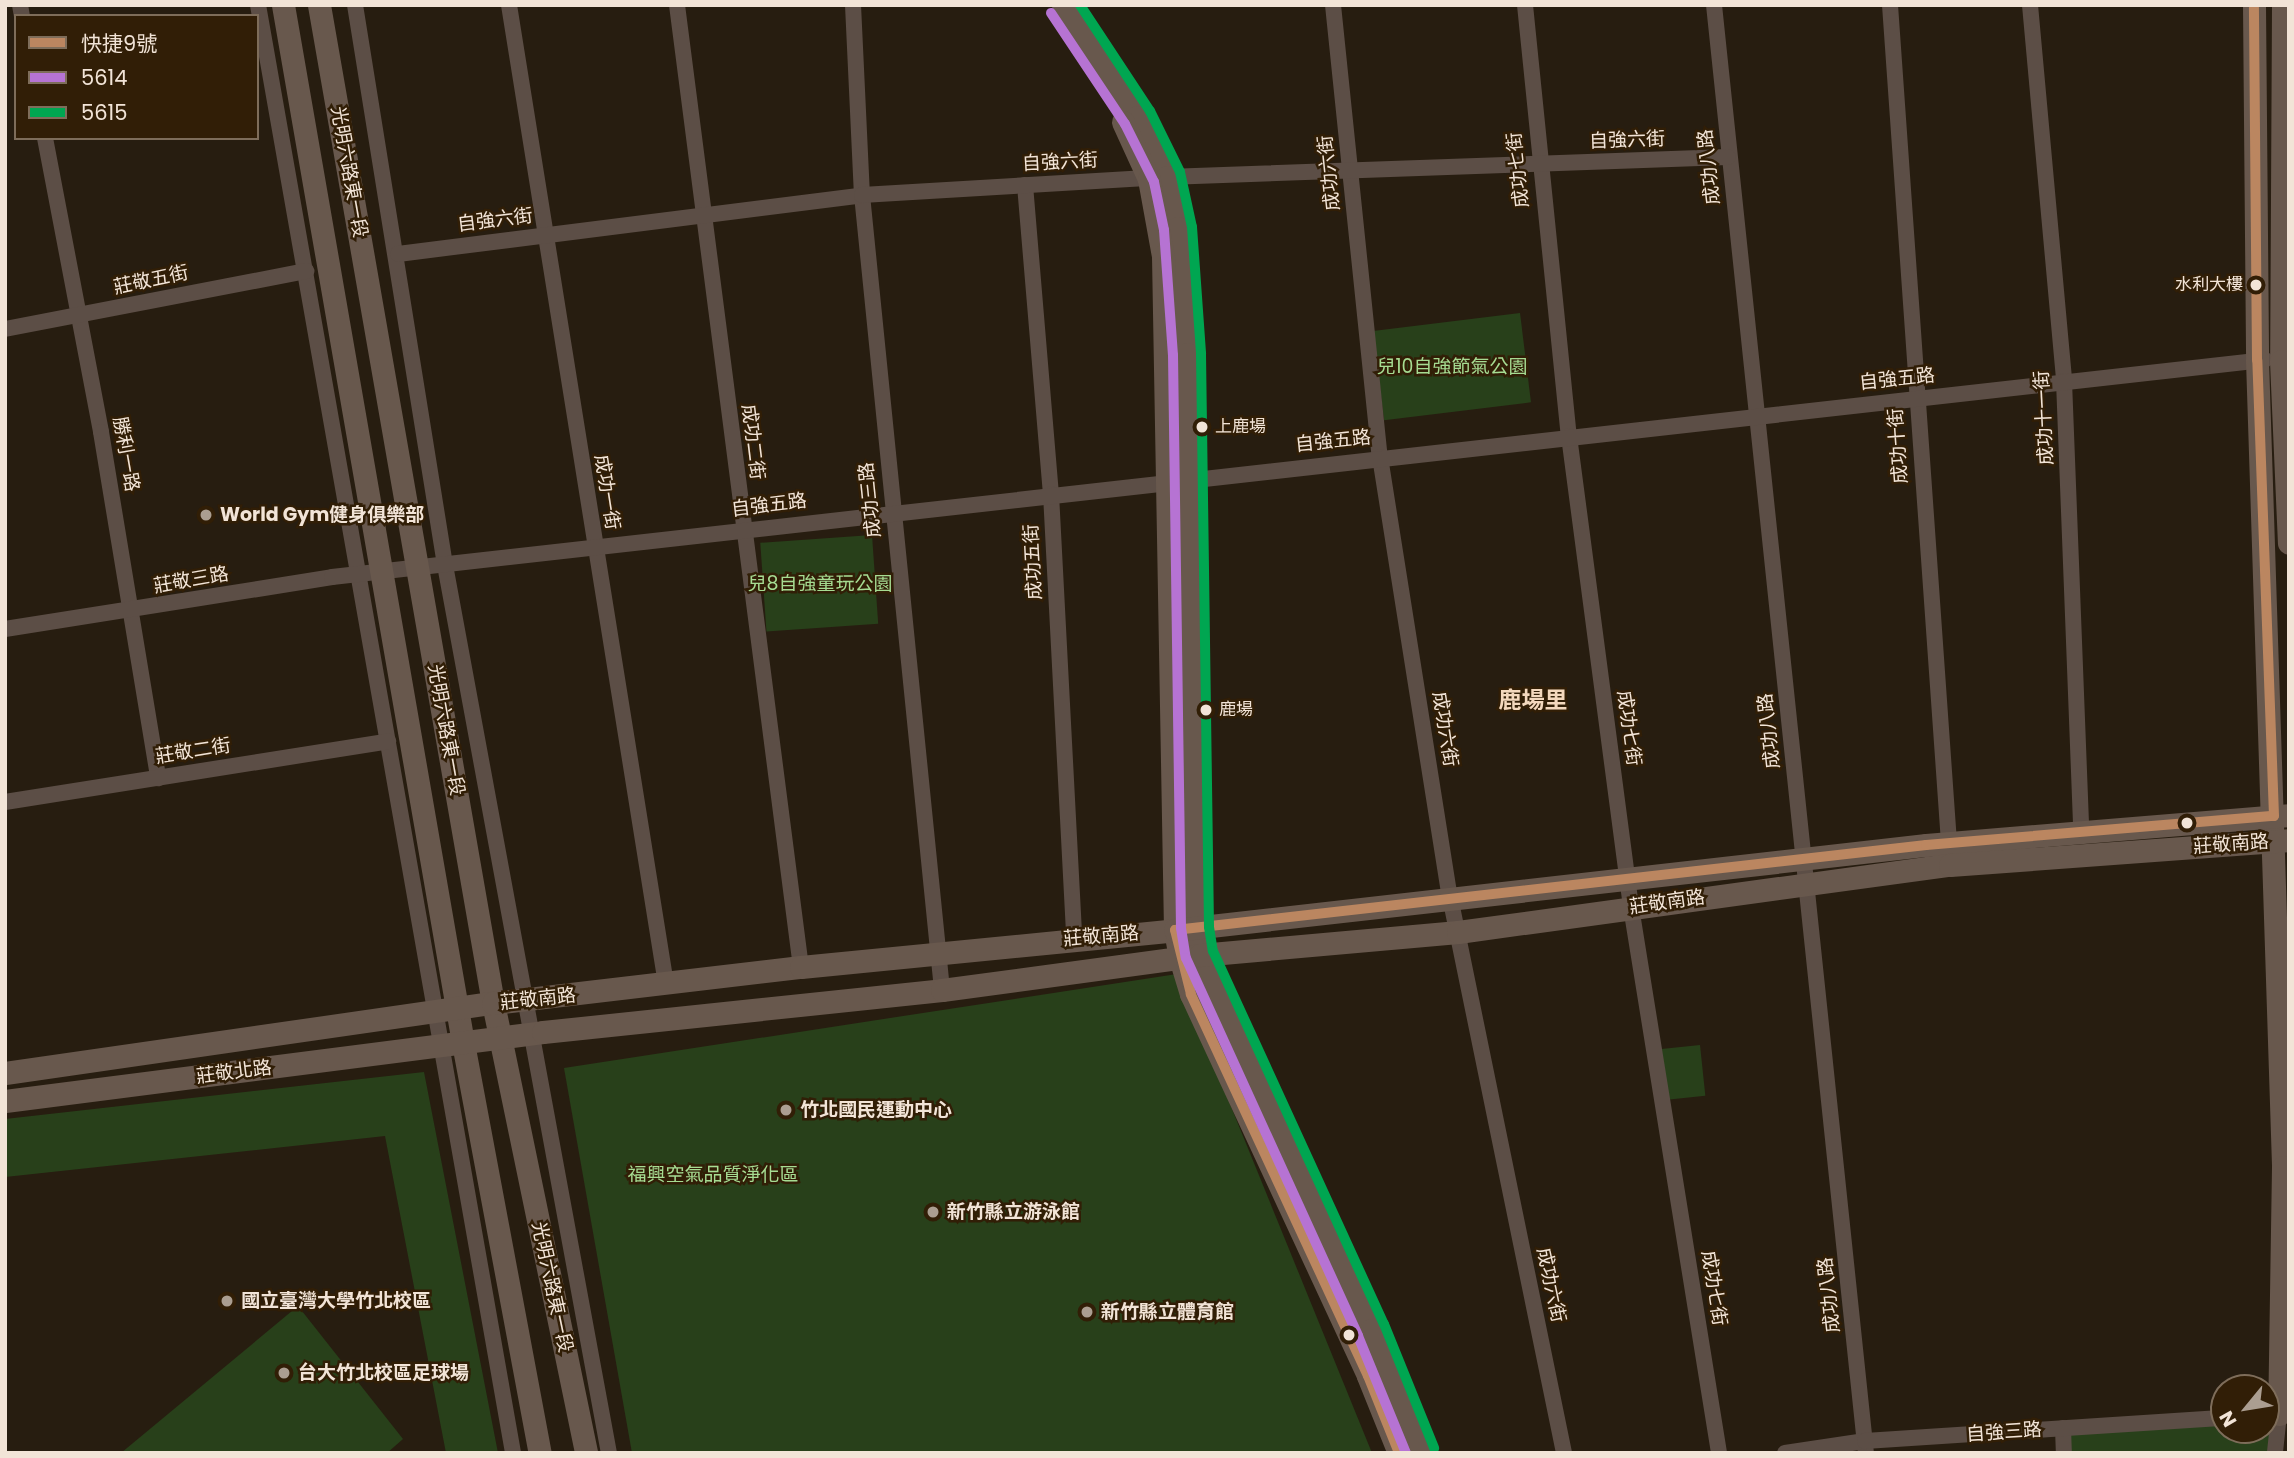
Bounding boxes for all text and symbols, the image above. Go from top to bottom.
legend [14,14,259,140]
text: 快捷9號 [81,29,157,58]
text: 5614 [81,63,127,92]
text: 5615 [81,98,127,127]
street label: 光明六路東一段 [326,105,372,239]
street label: 自強六街 [1589,127,1665,153]
street label: 成功八路 [1694,128,1724,206]
street label: 成功七街 [1503,131,1533,209]
street label: 成功六街 [1314,134,1344,212]
street label: 自強六街 [1021,149,1099,175]
street label: 自強六街 [456,204,534,236]
street label: 莊敬五街 [111,261,191,299]
place label: 水利大樓 [2175,275,2243,295]
marker: 水利大樓 [2249,278,2263,292]
park label: 兒10自強節氣公園 [1376,356,1528,378]
street label: 自強五路 [1858,364,1936,394]
street label: 成功十一街 [2030,370,2058,466]
street label: 成功二街 [737,403,769,481]
street label: 成功十街 [1884,407,1912,485]
street label: 勝利一路 [108,415,144,493]
place label: 上鹿場 [1215,417,1266,437]
marker: 上鹿場 [1195,420,1209,434]
street label: 自強五路 [1294,426,1372,456]
street label: 成功一街 [590,453,624,531]
street label: 成功三路 [855,461,885,539]
street label: 自強五路 [730,489,808,521]
place label: World Gym健身俱樂部 [220,504,424,526]
marker: World Gym健身俱樂部 [198,507,214,523]
street label: 成功五街 [1020,523,1046,601]
street label: 莊敬三路 [152,562,230,598]
park label: 兒8自強童玩公園 [748,573,892,595]
street label: 光明六路東一段 [423,663,469,797]
district label: 鹿場里 [1499,686,1567,714]
street label: 成功七街 [1612,689,1646,767]
street label: 成功六街 [1428,690,1462,768]
street label: 成功八路 [1754,692,1784,770]
place label: 鹿場 [1219,700,1253,720]
marker: 鹿場 [1199,703,1213,717]
street label: 莊敬二街 [154,734,232,768]
unlabelled marker [2180,816,2194,830]
street label: 莊敬南路 [2192,830,2270,858]
street label: 莊敬南路 [1628,885,1706,919]
street label: 莊敬南路 [1062,921,1140,951]
street label: 莊敬南路 [499,984,577,1014]
street label: 莊敬北路 [195,1056,273,1088]
place label: 竹北國民運動中心 [800,1099,952,1121]
marker: 竹北國民運動中心 [778,1102,794,1118]
park label: 福興空氣品質淨化區 [628,1164,798,1186]
place label: 新竹縣立游泳館 [947,1201,1080,1223]
marker: 新竹縣立游泳館 [925,1204,941,1220]
street label: 光明六路東一段 [527,1220,577,1354]
street label: 成功六街 [1532,1245,1570,1325]
street label: 成功七街 [1697,1249,1731,1327]
street label: 成功八路 [1814,1256,1844,1334]
place label: 國立臺灣大學竹北校區 [241,1290,431,1312]
marker: 國立臺灣大學竹北校區 [219,1293,235,1309]
place label: 新竹縣立體育館 [1101,1301,1234,1323]
marker: 新竹縣立體育館 [1079,1304,1095,1320]
unlabelled marker [1342,1328,1356,1342]
place label: 台大竹北校區足球場 [298,1362,469,1384]
marker: 台大竹北校區足球場 [276,1365,292,1381]
north arrow [2210,1374,2280,1444]
text: N [2213,1406,2243,1432]
street label: 自強三路 [1965,1418,2043,1446]

